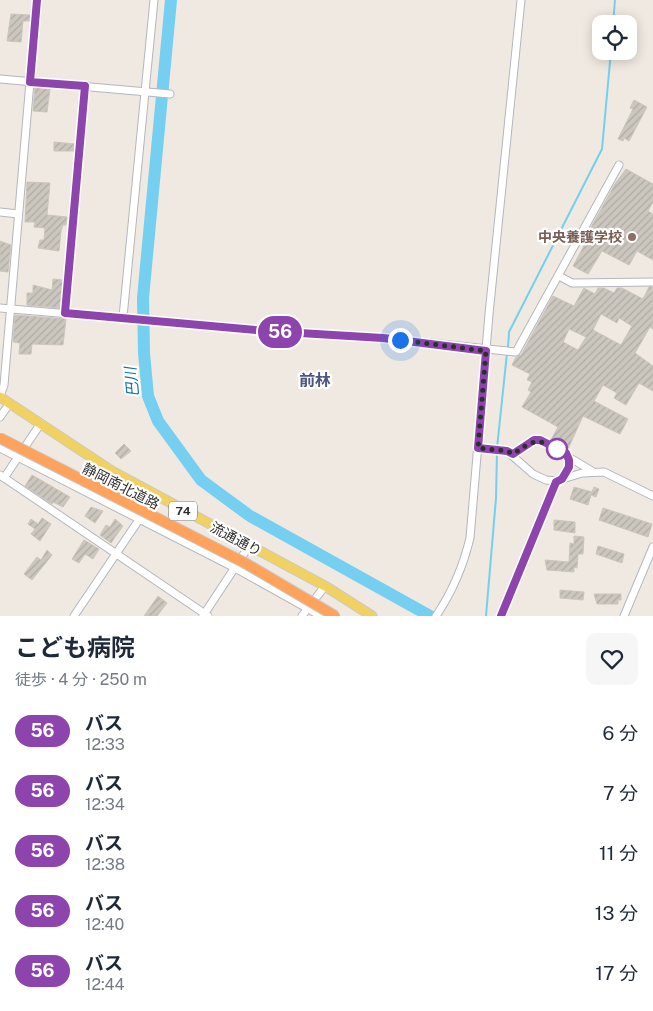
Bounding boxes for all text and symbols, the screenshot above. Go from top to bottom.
map controls [592,15,637,60]
button: locate [592,15,637,60]
place label: 中央養護学校 [538,229,622,245]
marker: 中央養護学校 [626,231,638,243]
line badge: 56 [258,316,302,348]
text: 56 [268,321,292,342]
your location [388,328,413,353]
water label: 巴川 [121,364,142,398]
district label: 前林 [299,371,331,390]
unlabelled marker [546,438,568,460]
street label: 静岡南北道路 [80,460,162,512]
road number: 74 [169,502,197,520]
street label: 流通通り [208,519,264,559]
text: こども病院 [15,633,135,661]
button: heart [586,633,638,685]
text: 徒歩 · 4 分 · 250 m [15,670,147,689]
text: バス [85,712,123,734]
text: 56 [30,720,55,741]
text: 6 分 [603,722,638,744]
text: 12:33 [85,735,125,754]
text: バス [85,772,123,794]
text: 56 [30,780,55,801]
text: 7 分 [603,782,638,804]
text: 12:34 [85,795,125,814]
text: バス [85,832,123,854]
text: 56 [30,840,55,861]
text: 11 分 [599,842,638,864]
text: 12:38 [85,855,125,874]
text: バス [85,892,123,914]
text: 56 [30,900,55,921]
text: 13 分 [595,902,638,924]
text: 12:40 [85,915,124,934]
text: バス [85,952,123,974]
text: 56 [30,960,55,981]
text: 17 分 [595,962,638,984]
text: 12:44 [85,975,125,994]

